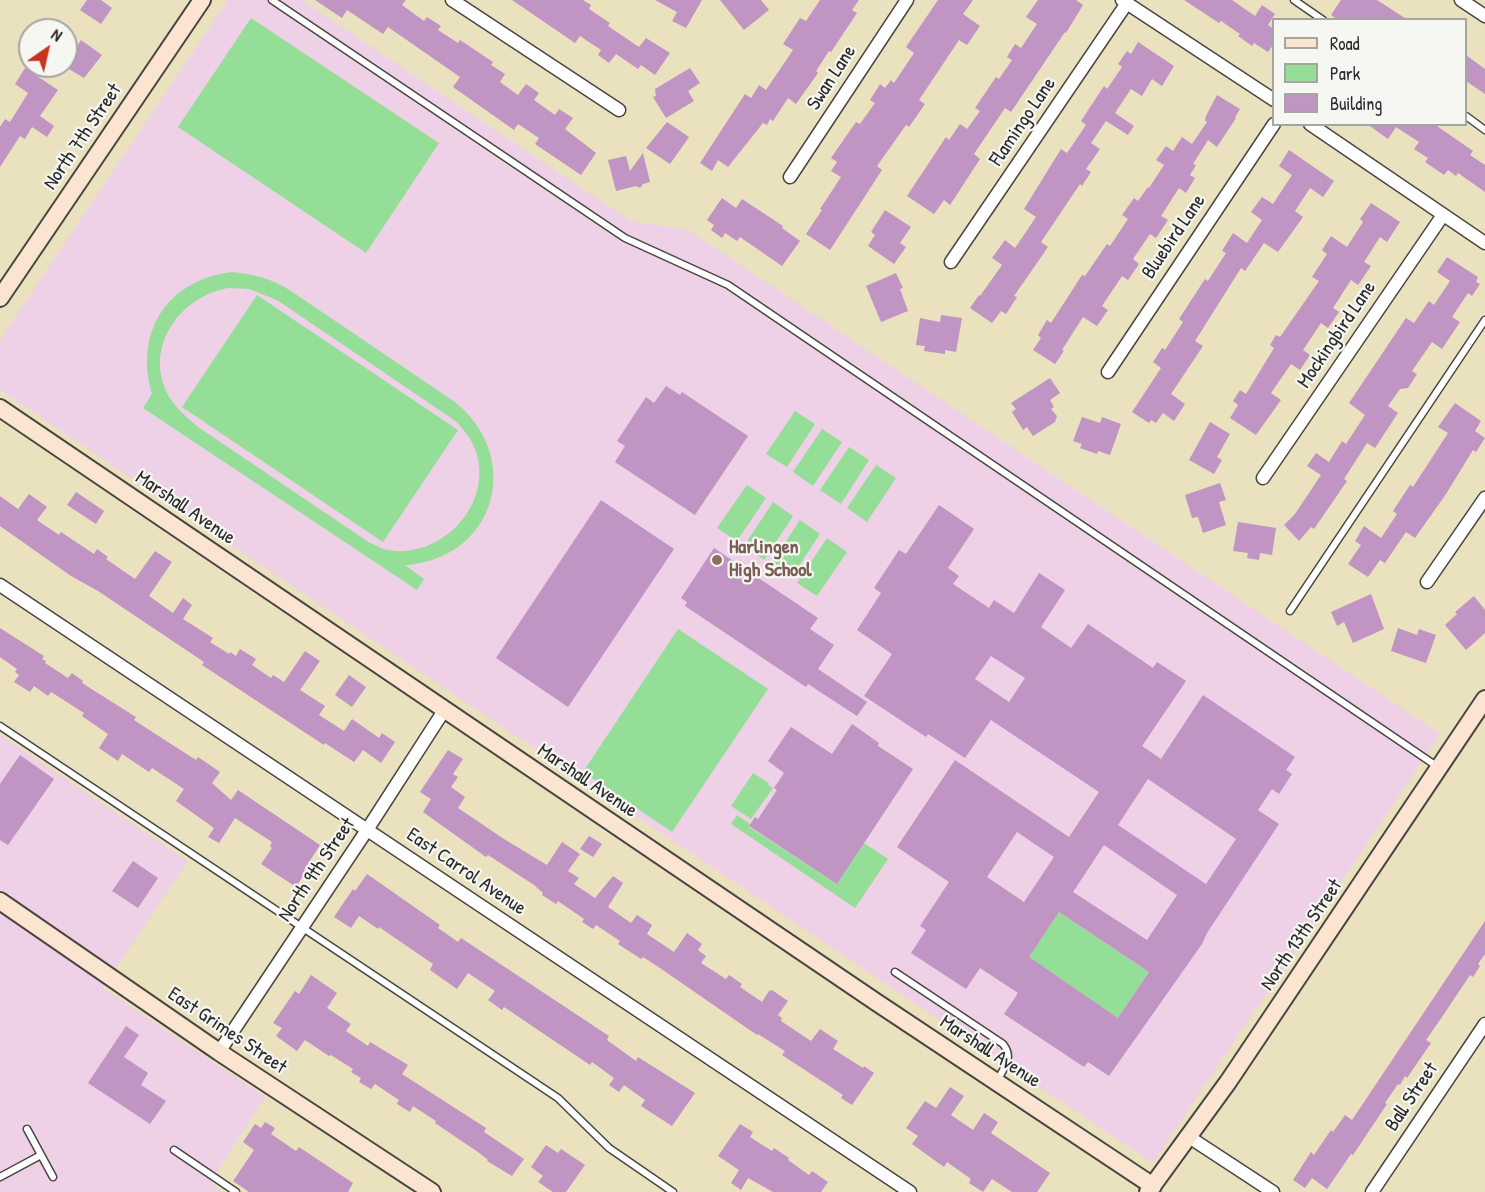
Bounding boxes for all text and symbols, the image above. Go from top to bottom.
north arrow [18,18,78,78]
legend [1272,18,1467,126]
text: N [47,23,67,46]
text: Road [1330,31,1360,56]
street label: Swan Lane [802,41,862,115]
text: Park [1330,61,1360,86]
street label: Flamingo Lane [985,73,1061,171]
street label: North 7th Street [39,79,127,195]
text: Building [1330,91,1382,116]
street label: Bluebird Lane [1137,190,1211,284]
street label: Mockingbird Lane [1293,277,1381,393]
street label: Marshall Avenue [130,466,240,550]
place label: Harlingen High School [729,536,812,583]
marker: Harlingen High School [710,553,724,567]
street label: Marshall Avenue [532,739,642,823]
street label: North 9th Street [273,814,361,926]
street label: East Carrol Avenue [402,823,530,921]
street label: North 13th Street [1256,875,1348,995]
street label: East Grimes Street [163,982,291,1080]
street label: Marshall Avenue [935,1011,1045,1093]
street label: Ball Street [1380,1058,1444,1136]

